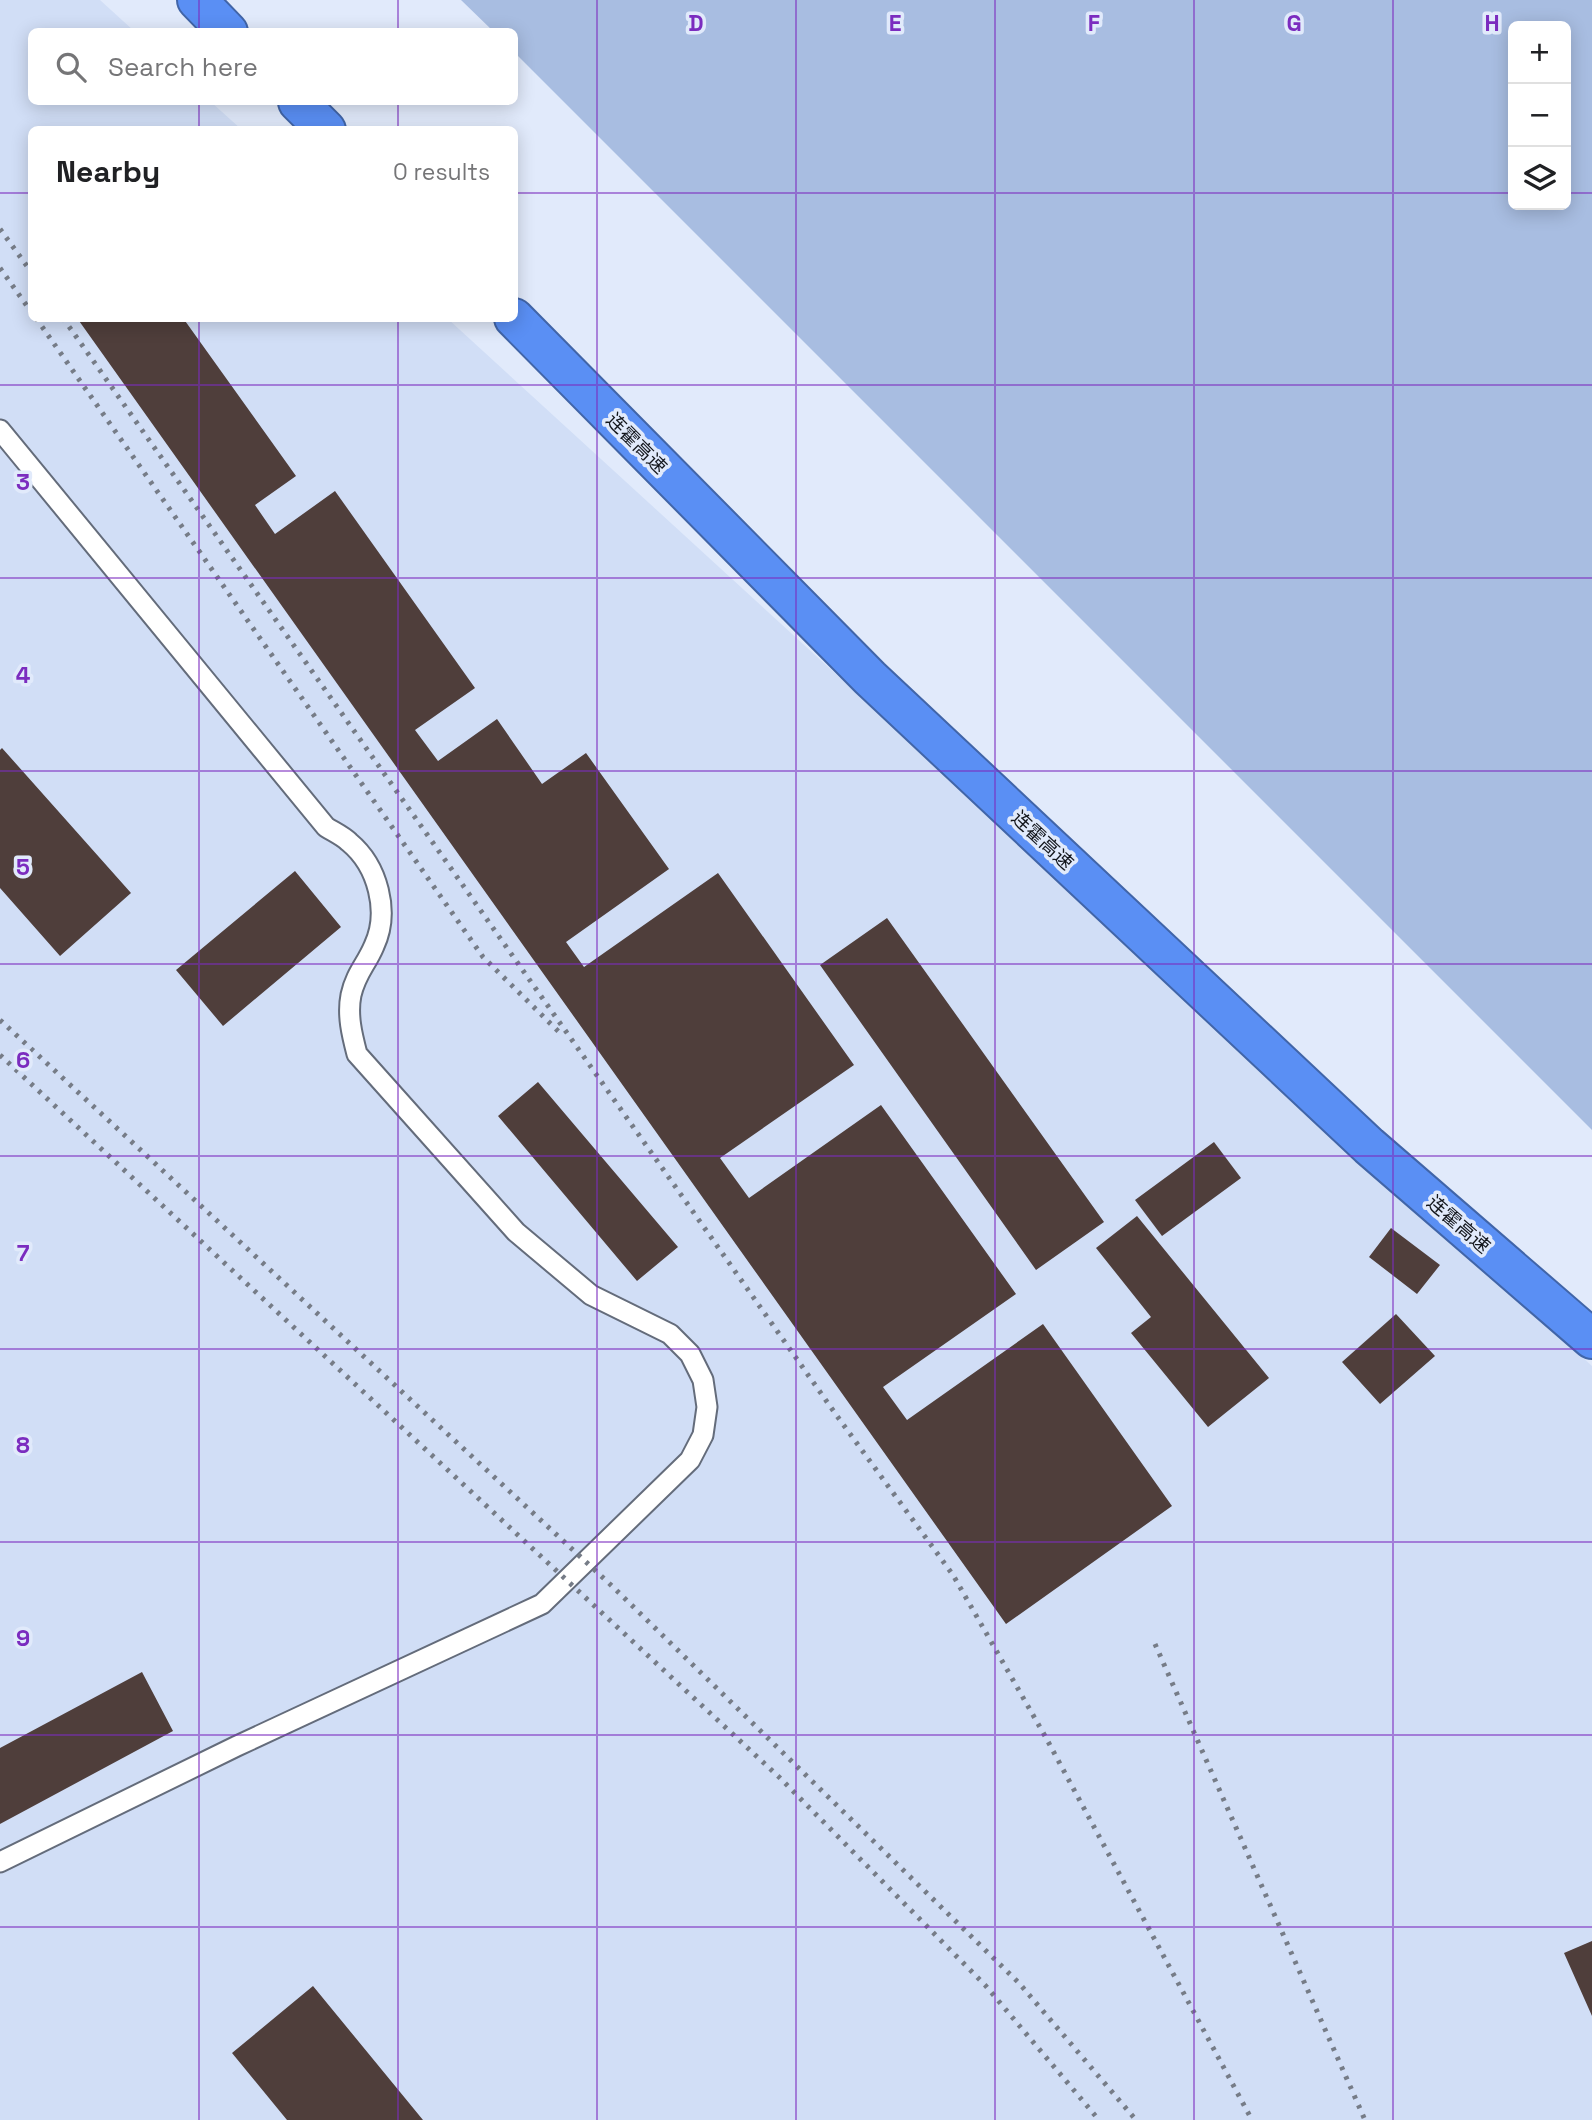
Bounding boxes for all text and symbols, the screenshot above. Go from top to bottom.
text: D [688,8,704,38]
text: E [889,8,901,38]
text: F [1088,8,1100,38]
text: G [1286,8,1302,38]
text: H [1484,8,1500,38]
map controls [1508,21,1571,210]
button: + [1508,21,1571,84]
search box [28,28,518,105]
icon: search [52,48,90,86]
text: Search here [108,50,258,84]
button: − [1508,84,1571,147]
button: layers [1508,147,1571,210]
text: Nearby [56,152,160,191]
text: 0 results [393,157,490,187]
street label: 连霍高速 [601,408,672,479]
text: 3 [16,467,30,497]
text: 4 [16,660,31,690]
street label: 连霍高速 [1006,805,1079,875]
text: 5 [16,852,30,882]
text: 6 [16,1045,30,1075]
street label: 连霍高速 [1422,1190,1496,1259]
text: 7 [17,1238,30,1268]
text: 8 [16,1430,30,1460]
text: 9 [16,1623,30,1653]

